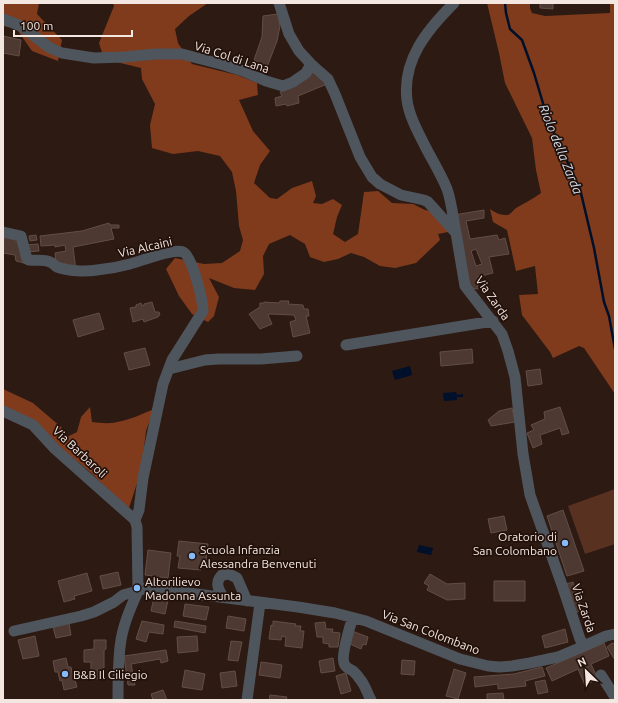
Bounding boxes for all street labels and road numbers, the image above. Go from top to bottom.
street label: Via Col di Lana [193,39,271,75]
street label: Via Alcaini [117,234,173,260]
street label: Via Zarda [473,274,513,322]
street label: Via Barbaroli [50,424,110,480]
street label: Via Zarda [570,582,598,634]
street label: Via San Colombano [380,607,482,657]

